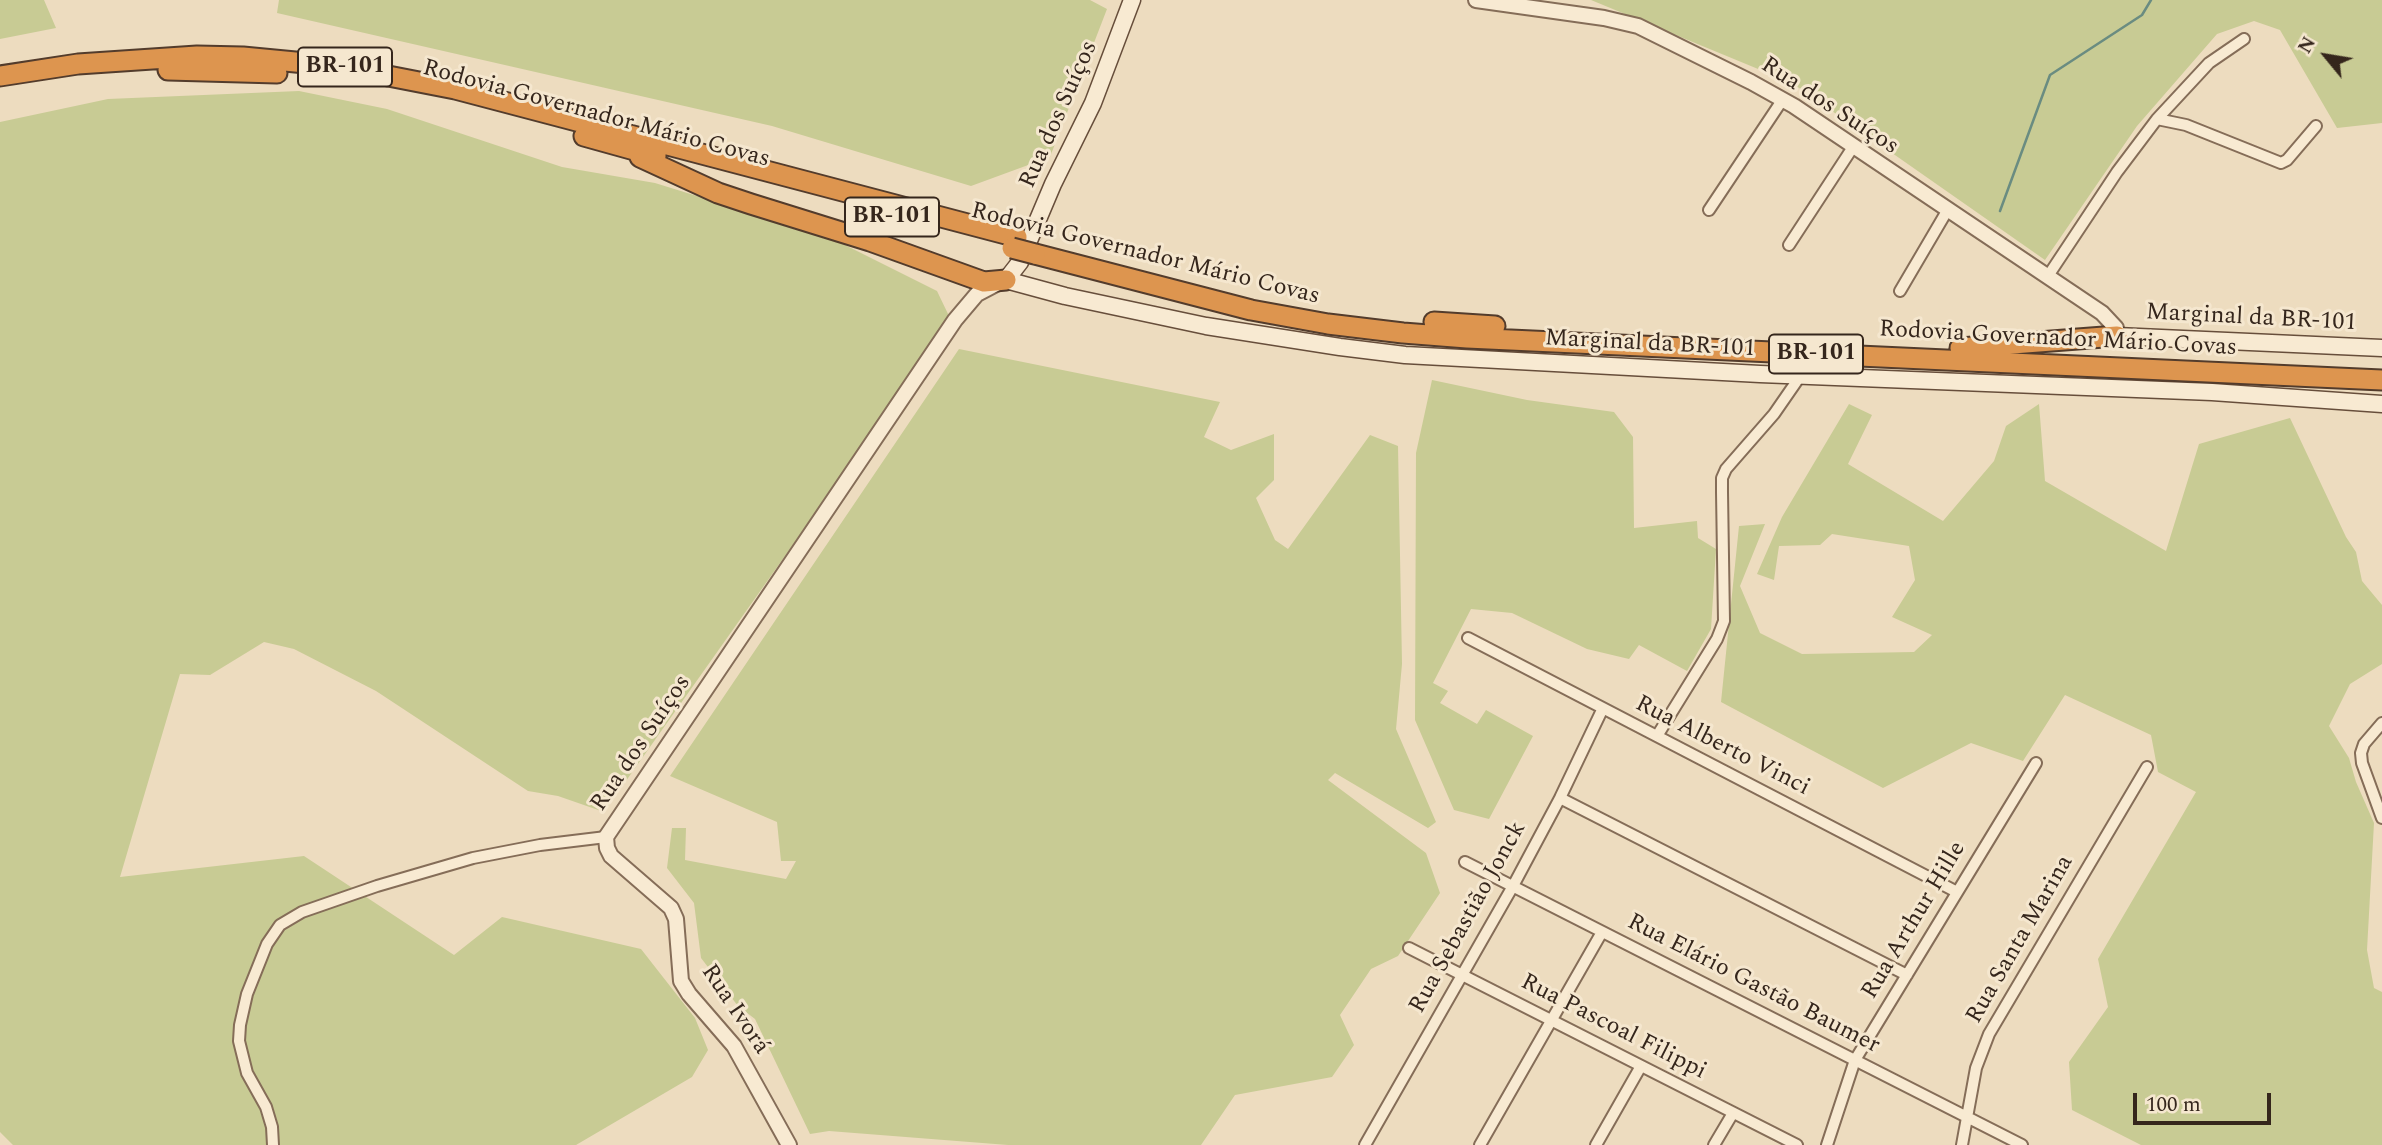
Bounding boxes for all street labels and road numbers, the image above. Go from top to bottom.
street label: Rua dos Suíços [1015,37,1105,193]
road number: BR-101 [298,48,392,86]
street label: Rua dos Suíços [1755,52,1903,162]
street label: Rodovia Governador Mário Covas [419,55,773,175]
road number: BR-101 [845,198,939,236]
street label: Rodovia Governador Mário Covas [968,198,1322,312]
street label: Marginal da BR-101 [2145,299,2357,339]
street label: Rodovia Governador Mário Covas [1878,316,2238,364]
street label: Marginal da BR-101 [1544,325,1756,365]
road number: BR-101 [1769,334,1863,374]
street label: Rua dos Suíços [586,670,698,818]
street label: Rua Alberto Vinci [1630,691,1814,803]
street label: Rua Sebastião Jonck [1404,817,1534,1019]
street label: Rua Arthur Hille [1857,837,1973,1005]
street label: Rua Santa Marina [1961,851,2081,1029]
street label: Rua Elário Gastão Baumer [1622,909,1884,1061]
street label: Rua Ivorá [693,959,775,1061]
street label: Rua Pascoal Filippi [1515,969,1711,1087]

